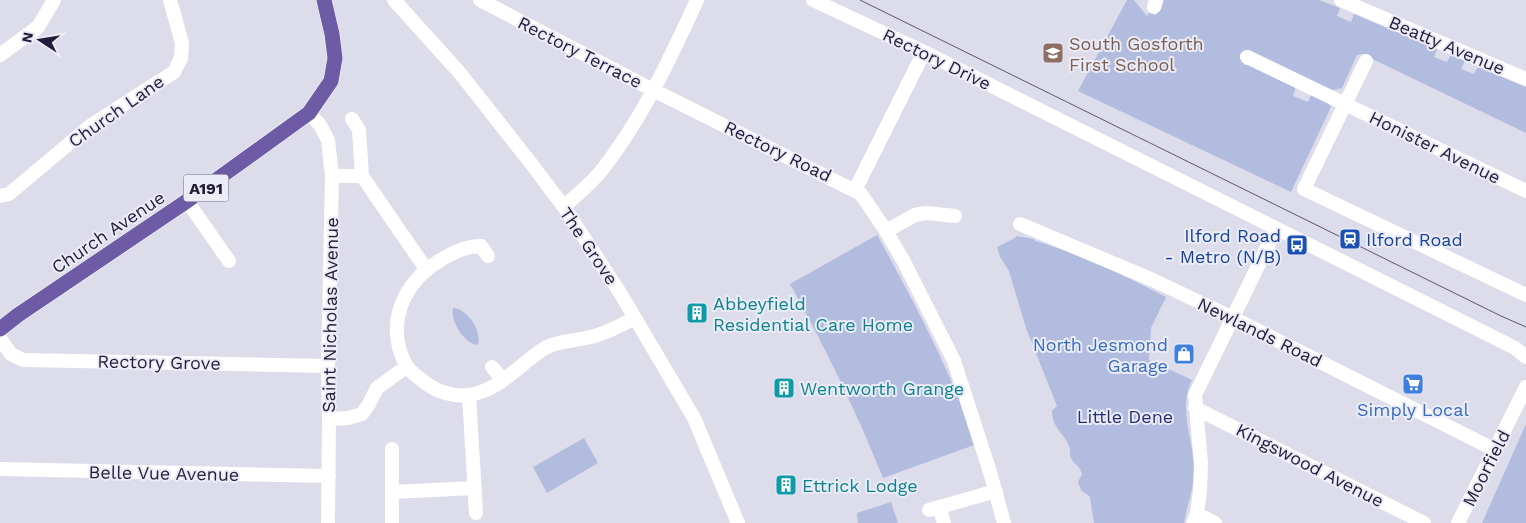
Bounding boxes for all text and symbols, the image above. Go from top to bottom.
street label: Beatty Avenue [1386,11,1508,79]
street label: Rectory Terrace [514,12,646,92]
north arrow [15,15,65,65]
street label: Rectory Drive [880,24,994,94]
text: N [18,31,36,44]
place label: South Gosforth First School [1069,33,1204,75]
school or university icon: South Gosforth First School [1041,41,1065,65]
street label: Church Lane [64,70,168,152]
street label: Honister Avenue [1366,106,1504,188]
street label: Rectory Road [721,116,835,186]
road number: A191 [184,174,228,202]
street label: Church Avenue [47,186,169,278]
street label: The Grove [555,203,623,289]
street label: Saint Nicholas Avenue [318,217,342,413]
place label: Ilford Road - Metro (N/B) [1164,225,1281,267]
station icon: Ilford Road [1338,227,1362,251]
place label: Ilford Road [1366,229,1463,250]
bus stop icon: Ilford Road - Metro (N/B) [1285,233,1309,257]
place label: Abbeyfield Residential Care Home [713,293,913,335]
street label: Newlands Road [1194,293,1326,371]
building icon: Abbeyfield Residential Care Home [685,301,709,325]
place label: North Jesmond Garage [1033,334,1168,376]
shop icon: North Jesmond Garage [1172,342,1196,366]
street label: Rectory Grove [97,350,221,374]
supermarket icon: Simply Local [1401,372,1425,396]
building icon: Wentworth Grange [772,376,796,400]
place label: Wentworth Grange [800,378,964,399]
place label: Simply Local [1357,399,1469,420]
park label: Little Dene [1077,406,1173,427]
street label: Kingswood Avenue [1233,419,1387,511]
street label: Moorfield [1458,426,1514,510]
street label: Belle Vue Avenue [88,461,240,485]
building icon: Ettrick Lodge [774,473,798,497]
place label: Ettrick Lodge [802,475,918,496]

